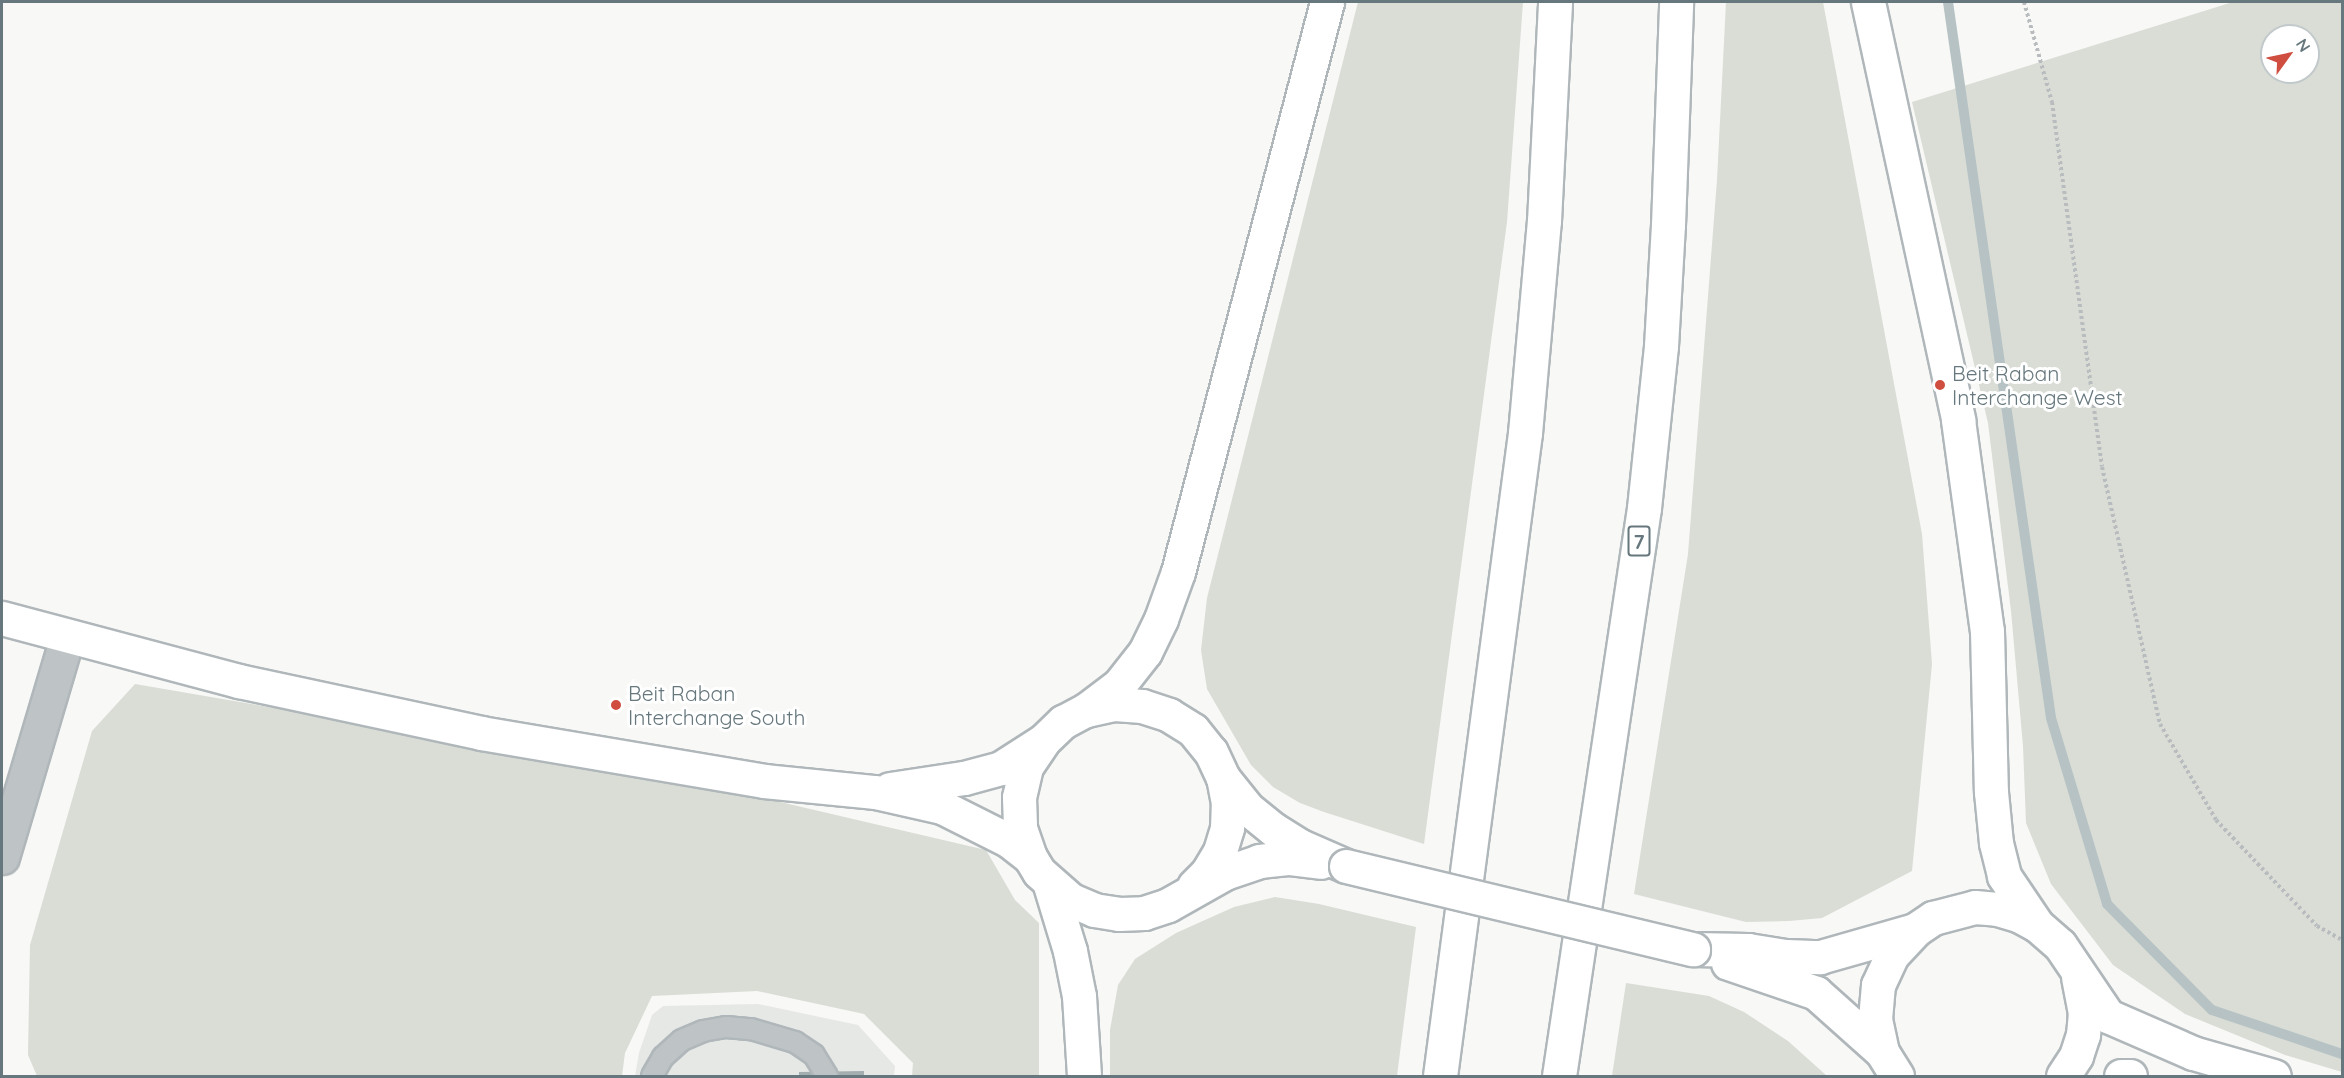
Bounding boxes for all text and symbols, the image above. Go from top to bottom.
north arrow [2260,24,2320,84]
text: N [2292,35,2315,56]
place label: Beit Raban Interchange West [1952,360,2123,410]
marker: Beit Raban Interchange West [1933,378,1947,392]
road number: 7 [1627,524,1651,558]
place label: Beit Raban Interchange South [628,680,805,730]
marker: Beit Raban Interchange South [609,698,623,712]

